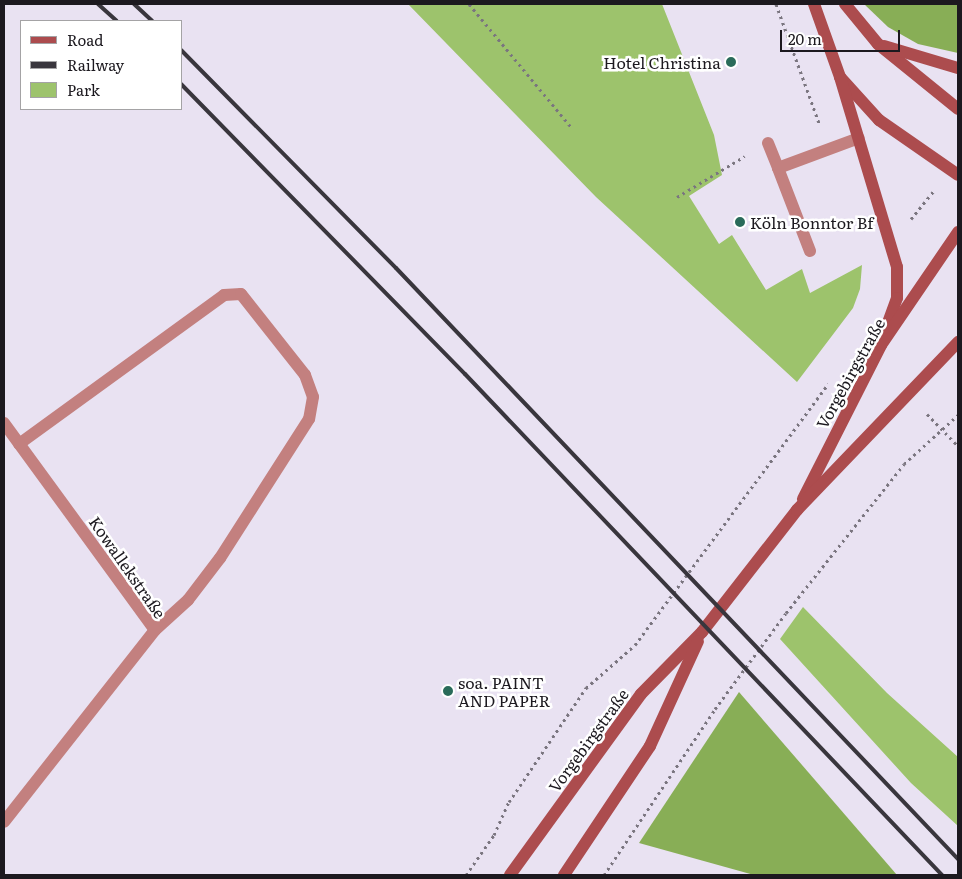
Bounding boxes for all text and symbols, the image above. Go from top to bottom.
legend [20,20,182,110]
scale bar [782,20,902,52]
text: 20 m [788,27,822,50]
text: Road [67,28,103,51]
place label: Hotel Christina [603,52,721,72]
text: Railway [67,53,124,76]
marker: Hotel Christina [725,56,737,68]
text: Park [67,78,100,101]
place label: Köln Bonntor Bf [750,212,873,232]
marker: Köln Bonntor Bf [734,216,746,228]
street label: Vorgebirgstraße [812,314,888,432]
street label: Kowallekstraße [86,512,170,622]
place label: soa. PAINT AND PAPER [458,672,550,710]
marker: soa. PAINT AND PAPER [442,685,454,697]
street label: Vorgebirgstraße [544,685,632,795]

